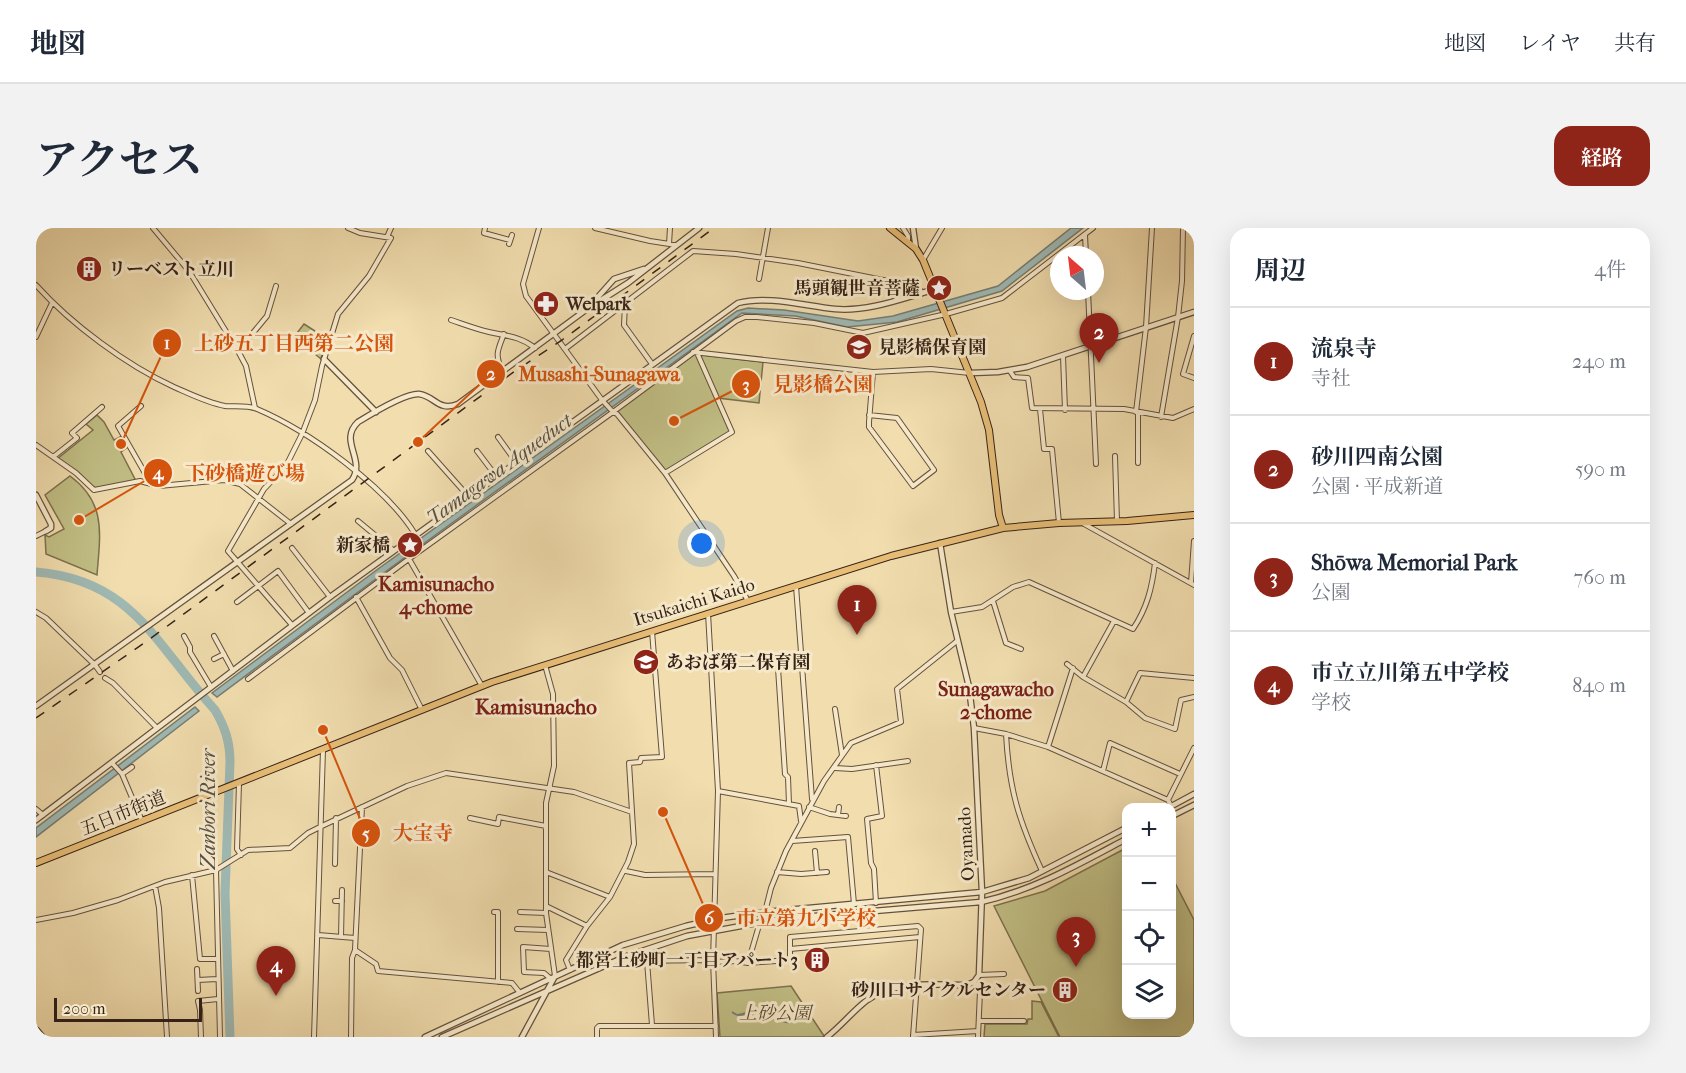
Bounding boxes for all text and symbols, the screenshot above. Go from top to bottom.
text: 地図 [30,27,86,60]
text: 地図 [1444,31,1486,55]
text: レイヤ [1519,31,1581,55]
text: 共有 [1614,31,1656,55]
button: 経路 [1554,126,1650,186]
text: アクセス [36,136,203,185]
north arrow [1050,246,1104,300]
building icon: リーベスト立川 [74,254,104,284]
text: 周辺 [1254,255,1306,286]
text: 4件 [1594,258,1626,281]
place label: リーベスト立川 [108,259,234,280]
place icon: 馬頭観世音菩薩 [924,273,954,303]
place label: 馬頭観世音菩薩 [794,278,920,299]
pharmacy icon: Welpark [531,289,561,319]
place label: Welpark [565,294,632,315]
pin: 2 [1080,314,1118,363]
callout: 上砂五丁目西第二公園 [152,324,406,362]
text: 上砂五丁目西第二公園 [194,332,394,355]
school or university icon: 見影橋保育園 [844,332,874,362]
text: 1 [164,333,170,354]
text: 流泉寺 [1311,336,1377,362]
place label: 見影橋保育園 [878,337,986,358]
text: 1 [1270,350,1277,373]
text: 240 m [1572,350,1626,373]
callout: Musashi-Sunagawa [476,355,692,393]
text: Musashi-Sunagawa [517,363,681,386]
text: 2 [486,364,496,385]
callout: 見影橋公園 [731,365,885,403]
text: 寺社 [1311,367,1351,390]
text: 見影橋公園 [773,373,873,396]
text: 3 [742,375,750,396]
water label: Tamagawa Aqueduct [422,408,578,530]
text: 砂川四南公園 [1311,444,1443,470]
callout: 下砂橋遊び場 [143,454,317,492]
text: 2 [1268,458,1279,481]
text: 590 m [1575,458,1626,481]
text: 下砂橋遊び場 [185,462,305,485]
text: 4 [152,463,165,484]
text: 公園 · 平成新道 [1311,475,1444,498]
your location [687,529,716,558]
place icon: 新家橋 [395,530,425,560]
place label: 新家橋 [336,535,390,556]
text: Shōwa Memorial Park [1311,550,1517,576]
text: 3 [1269,566,1278,589]
text: 760 m [1574,566,1626,589]
district label: Kamisunacho 4-chome [378,573,494,620]
street label: Itsukaichi Kaido [631,574,757,631]
text: 公園 [1311,581,1351,604]
pin: 1 [838,586,876,635]
school or university icon: あおば第二保育園 [631,647,661,677]
place label: あおば第二保育園 [666,652,810,673]
text: 市立立川第五中学校 [1311,660,1509,686]
text: 4 [1268,674,1279,697]
text: 840 m [1572,674,1626,697]
district label: Sunagawacho 2-chome [938,678,1054,724]
text: 学校 [1311,691,1351,714]
district label: Kamisunacho [475,695,597,719]
water label: Zanbori River [197,747,220,871]
street label: 五日市街道 [78,787,169,840]
map controls [1122,803,1176,1019]
button: + [1122,803,1176,857]
street label: Oyamado [954,806,979,882]
callout: 大宝寺 [351,814,465,852]
text: 大宝寺 [393,822,453,845]
text: 5 [362,824,370,845]
button: − [1122,857,1176,911]
callout: 市立第九小学校 [694,899,888,937]
text: 市立第九小学校 [736,907,876,930]
text: 6 [704,908,715,929]
button: locate [1122,911,1176,965]
pin: 3 [1056,918,1096,967]
building icon: 都営上砂町一丁目アパート3 [802,945,832,975]
pin: 4 [256,946,296,996]
place label: 都営上砂町一丁目アパート3 [576,950,798,971]
button: layers [1122,965,1176,1019]
building icon: 砂川口サイクルセンター [1050,975,1080,1005]
place label: 砂川口サイクルセンター [851,980,1046,1001]
scale bar [54,995,202,1022]
text: 200 m [63,999,106,1018]
park label: 上砂公園 [739,1003,814,1024]

